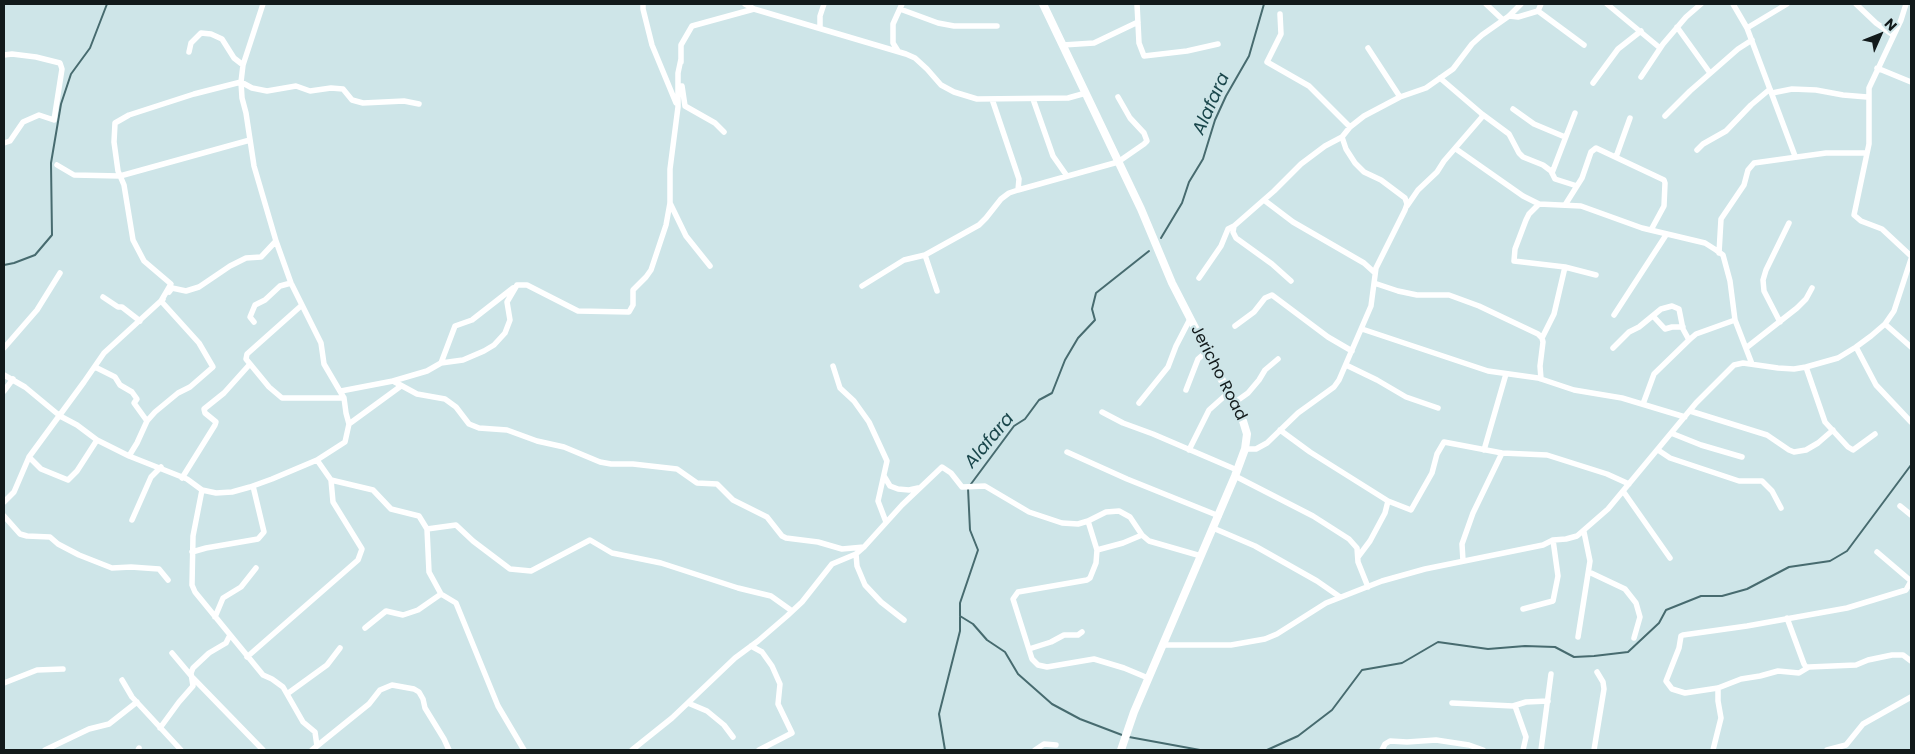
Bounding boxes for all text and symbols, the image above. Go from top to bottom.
north arrow [1855,10,1905,60]
text: N [1880,14,1902,35]
water label: Alafara [1189,70,1235,138]
street label: Jericho Road [1186,322,1250,424]
water label: Alafara [961,409,1019,473]

